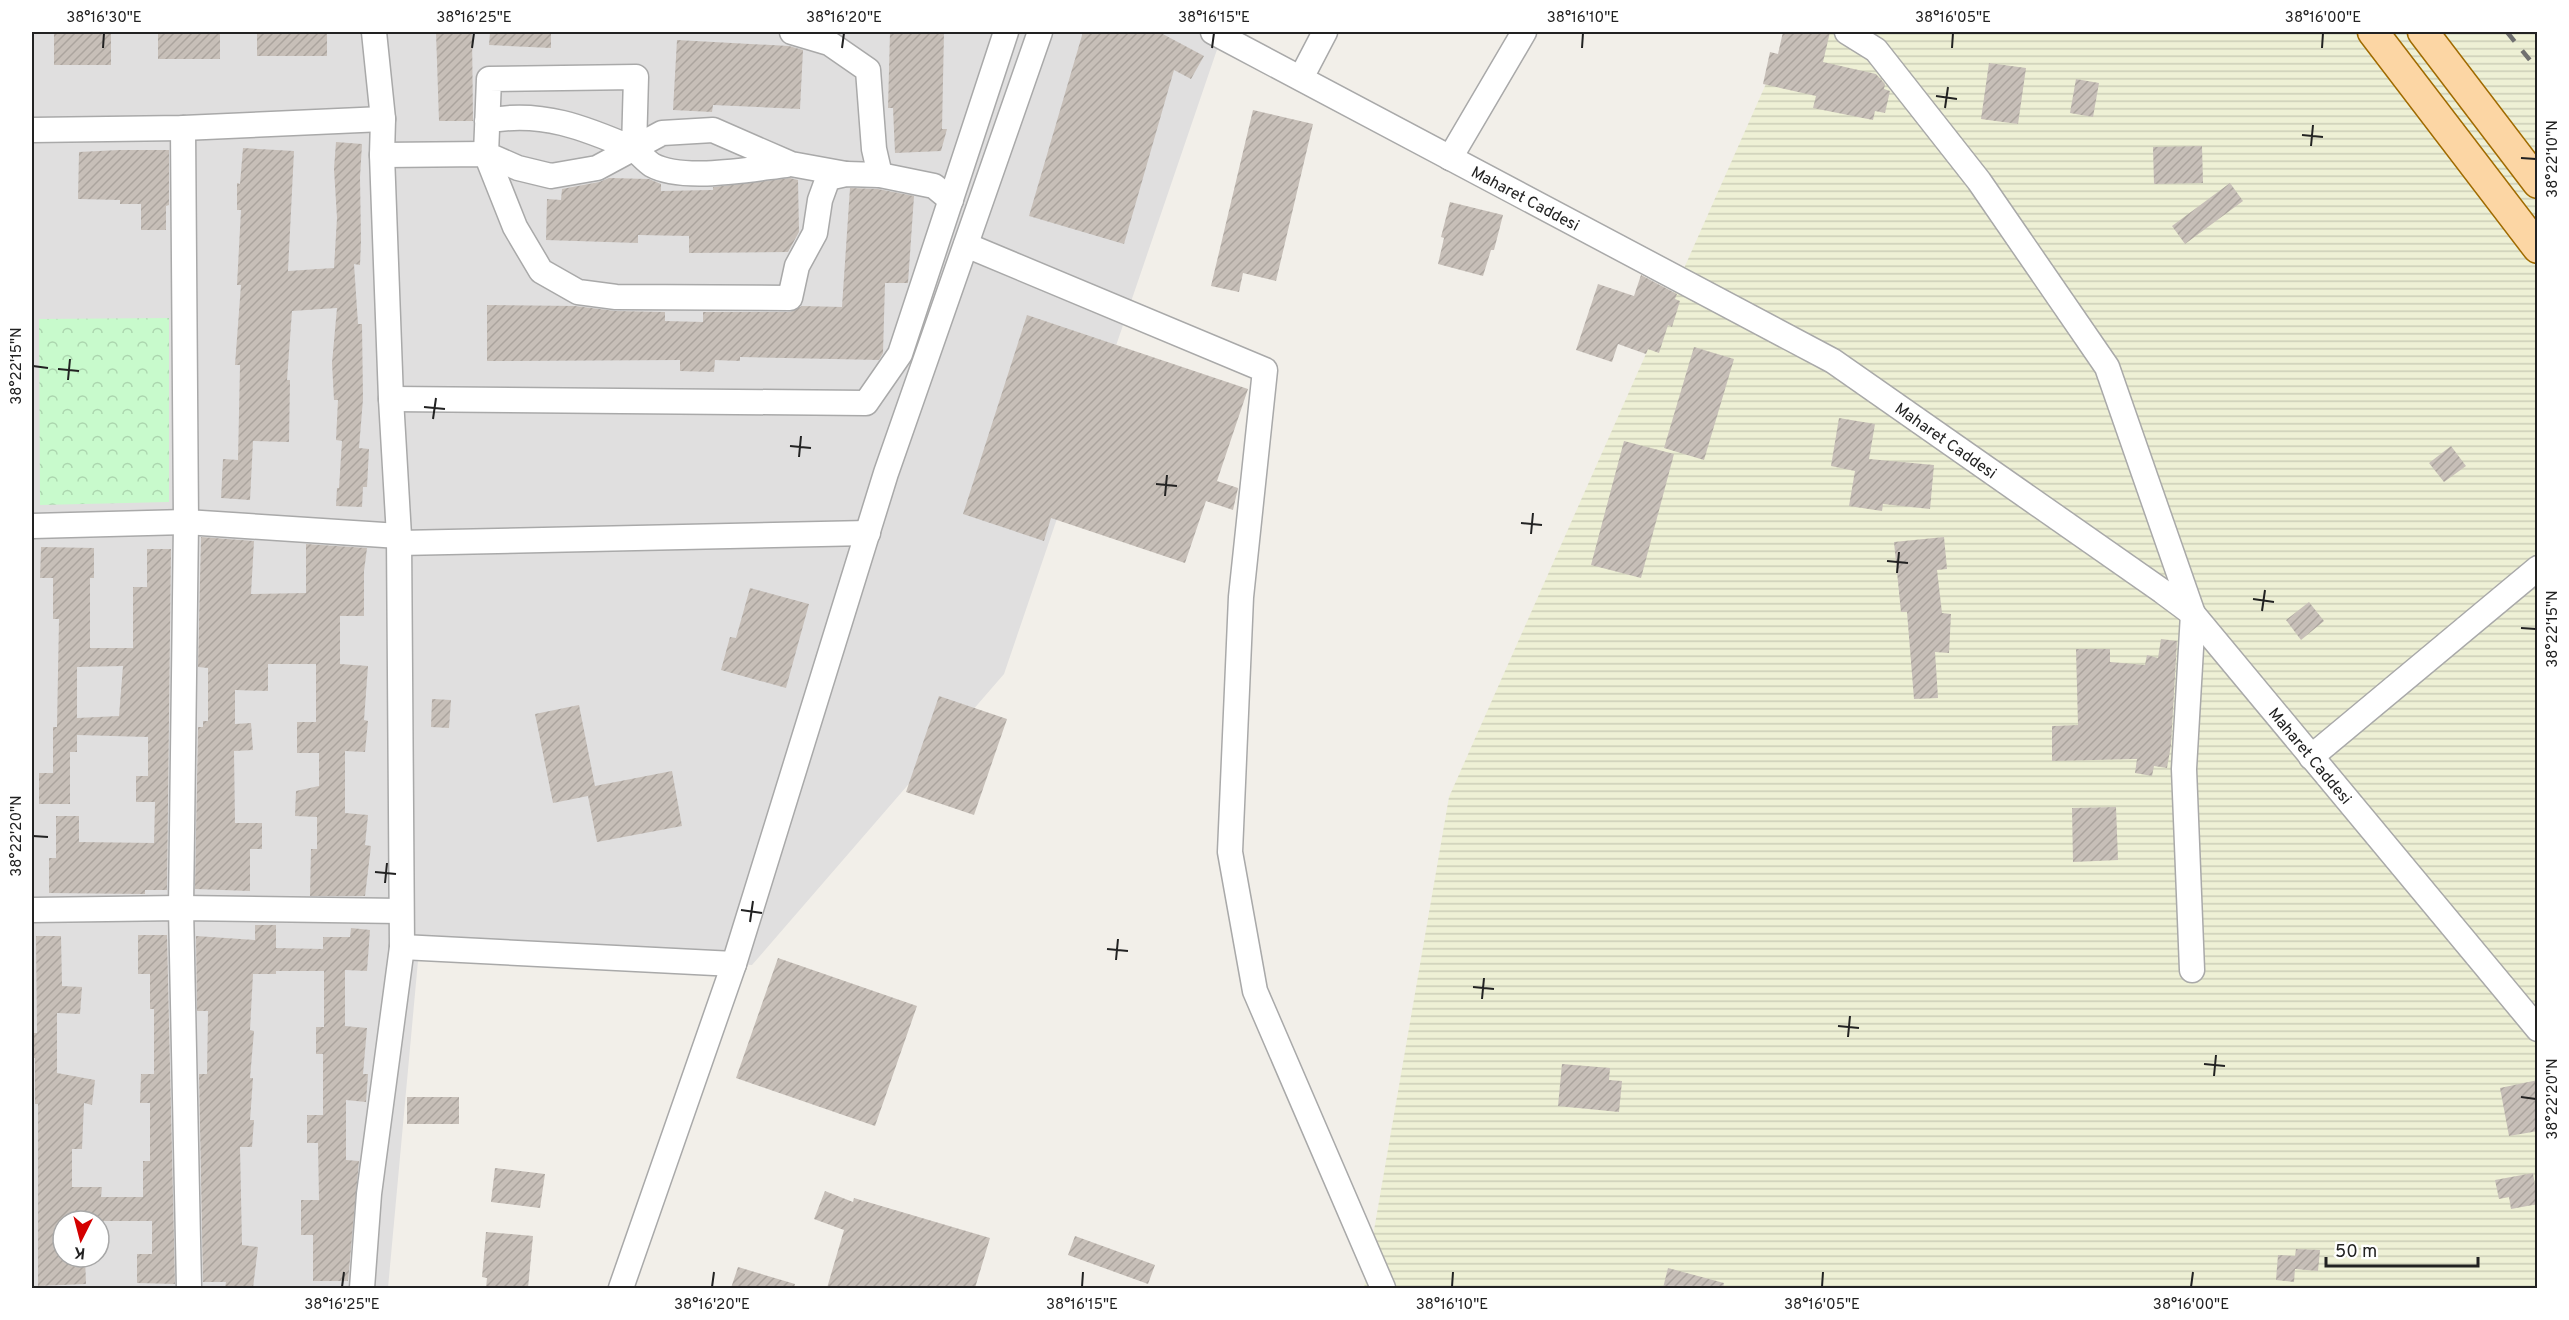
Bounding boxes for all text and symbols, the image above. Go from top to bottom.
text: 38°16'30"E [66,9,142,28]
text: 38°16'25"E [436,9,512,28]
text: 38°16'20"E [806,9,882,28]
text: 38°16'15"E [1178,9,1250,28]
text: 38°16'10"E [1547,9,1619,28]
text: 38°16'05"E [1915,9,1991,28]
text: 38°16'00"E [2285,9,2361,28]
text: 38°22'10"N [2544,120,2563,198]
street label: Maharet Caddesi [1467,163,1582,237]
text: 38°22'15"N [8,327,27,405]
street label: Maharet Caddesi [1890,399,2000,484]
text: 38°22'15"N [2544,590,2563,668]
street label: Maharet Caddesi [2263,704,2355,809]
text: 38°22'20"N [8,795,27,877]
text: 38°22'20"N [2544,1058,2563,1140]
north arrow [51,1209,111,1269]
scale bar [2326,1230,2478,1268]
text: K [73,1241,86,1262]
text: 50 m [2335,1241,2377,1264]
text: 38°16'25"E [304,1296,380,1315]
text: 38°16'20"E [674,1296,750,1315]
text: 38°16'15"E [1046,1296,1118,1315]
text: 38°16'10"E [1416,1296,1488,1315]
text: 38°16'05"E [1784,1296,1860,1315]
text: 38°16'00"E [2153,1296,2229,1315]

